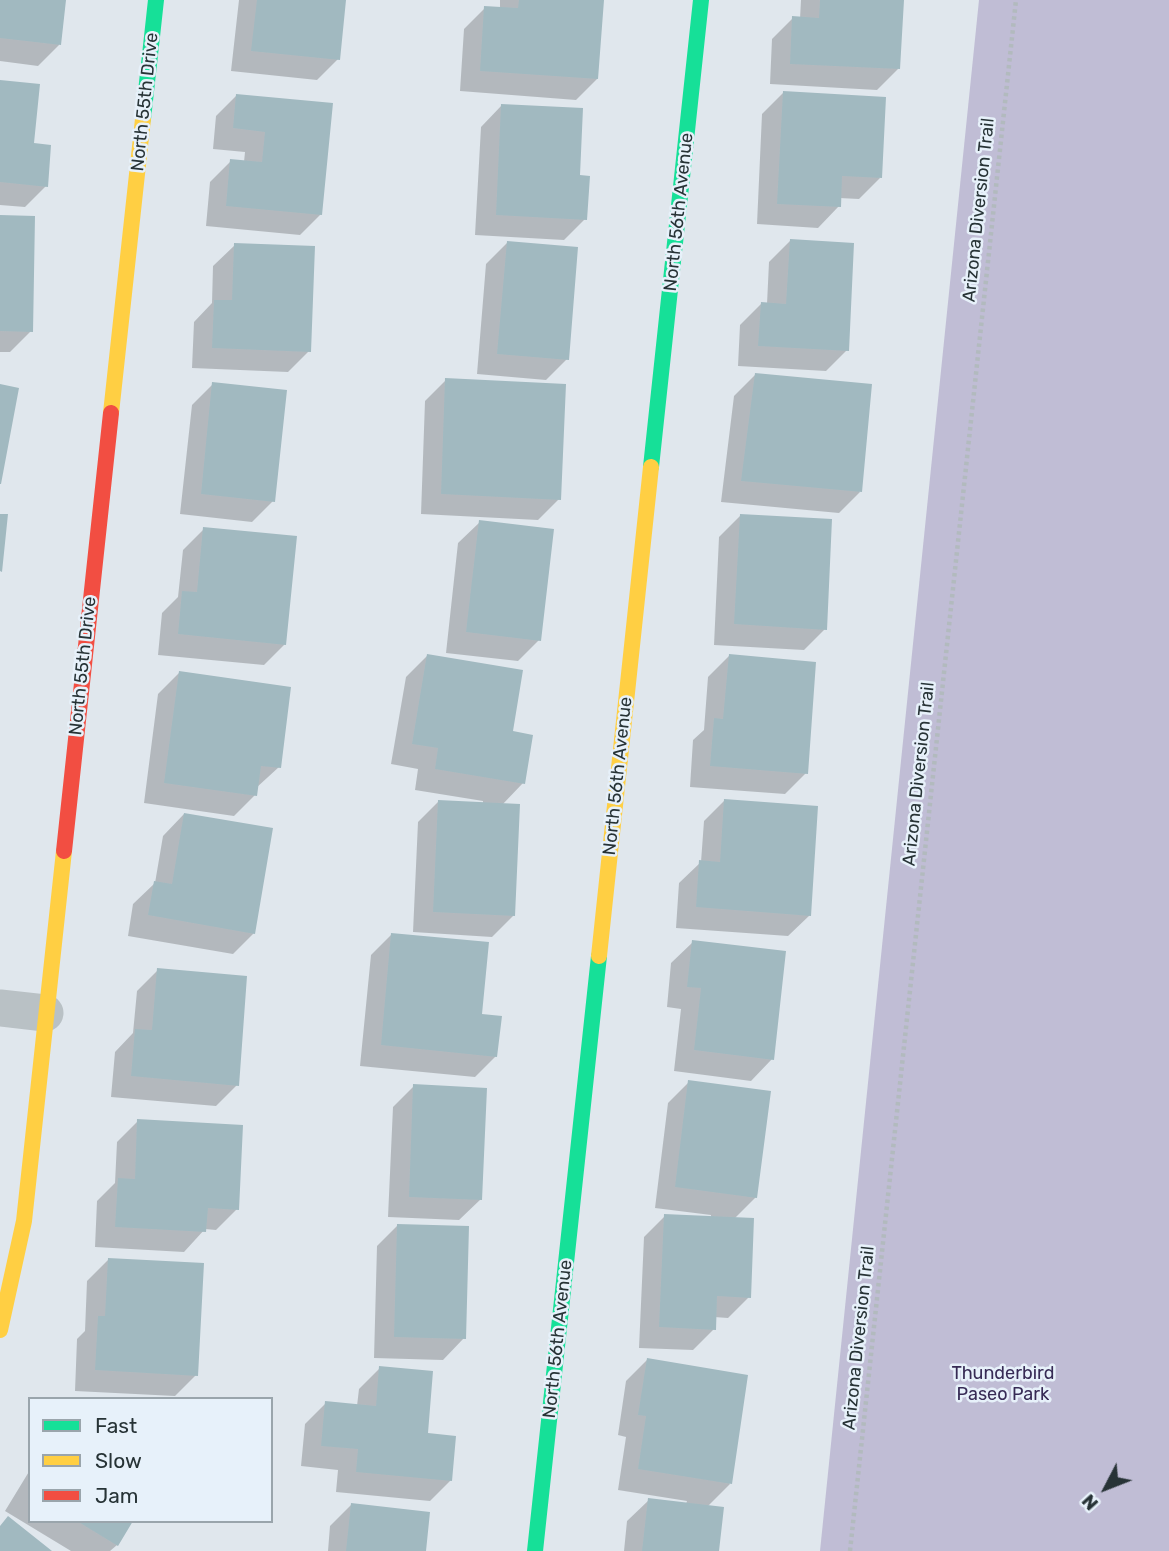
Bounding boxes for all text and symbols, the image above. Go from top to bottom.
street label: North 55th Drive [127,32,163,172]
street label: Arizona Diversion Trail [959,117,999,303]
street label: North 56th Avenue [660,132,698,292]
street label: North 55th Drive [65,596,101,736]
street label: Arizona Diversion Trail [899,681,939,867]
street label: North 56th Avenue [599,696,637,856]
street label: Arizona Diversion Trail [839,1245,879,1431]
street label: North 56th Avenue [539,1259,577,1419]
park label: Thunderbird Paseo Park [952,1363,1054,1406]
legend [28,1397,273,1523]
text: Fast [95,1413,137,1438]
text: Slow [95,1448,142,1473]
north arrow [1071,1453,1141,1523]
text: Jam [95,1483,139,1508]
text: N [1077,1490,1103,1515]

